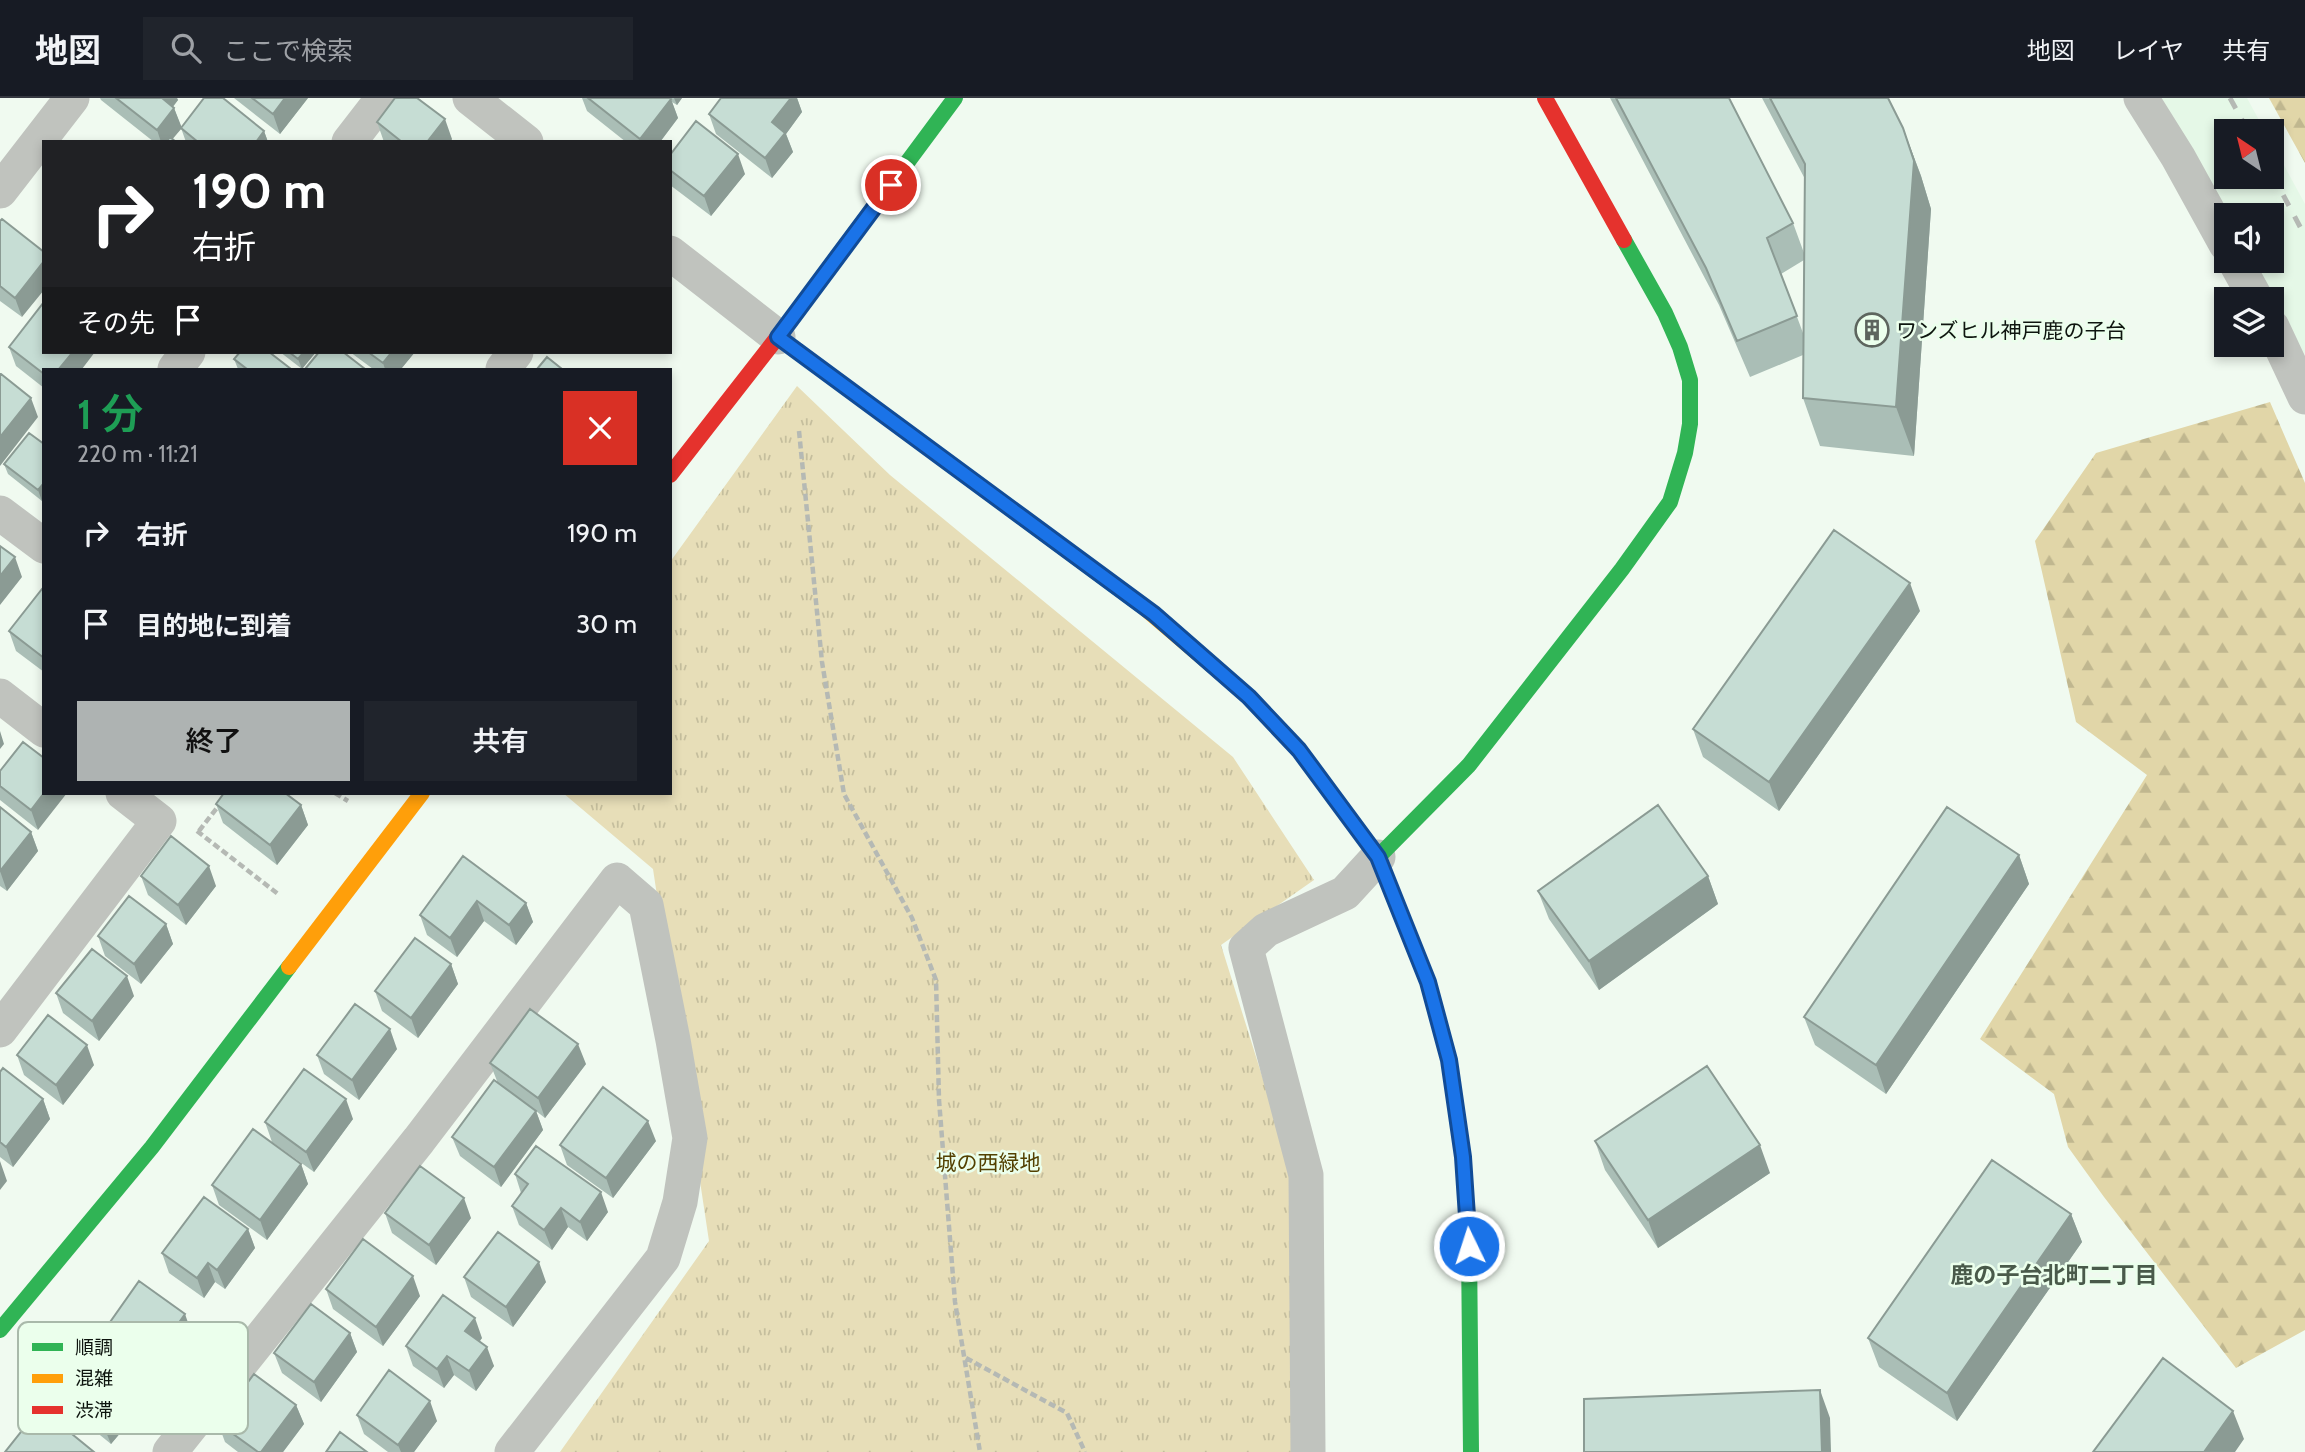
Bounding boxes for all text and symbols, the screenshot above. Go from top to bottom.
search box [143,17,633,80]
icon: search [167,29,205,67]
text: 地図 [35,30,101,70]
text: ここで検索 [223,35,353,67]
text: 地図 [2027,36,2075,65]
text: レイヤ [2113,36,2184,65]
text: 共有 [2222,36,2270,65]
north arrow [2214,119,2284,189]
map controls [2214,119,2284,357]
pin [861,155,921,215]
text: 190 m [192,161,326,220]
icon: arrive [872,166,910,204]
icon: right [77,168,168,259]
button: sound [2214,203,2284,273]
text: 右折 [192,227,256,266]
button: layers [2214,287,2284,357]
icon: arrive [169,301,207,339]
text: その先 [77,307,155,339]
building icon: ワンズヒル神戸鹿の子台 [1853,311,1891,349]
place label: ワンズヒル神戸鹿の子台 [1896,318,2127,343]
text: 1 分 [77,388,143,440]
button: close [563,391,637,465]
text: 220 m · 11:21 [77,440,198,468]
icon: right [77,514,115,552]
text: 190 m [567,517,637,549]
text: 右折 [136,519,188,551]
icon: arrive [77,605,115,643]
text: 30 m [576,608,637,640]
text: 目的地に到着 [136,610,292,642]
button: 終了 [77,701,350,781]
button: 共有 [364,701,637,781]
park label: 城の西緑地 [936,1150,1041,1175]
position arrow [1432,1209,1506,1283]
district label: 鹿の子台北町二丁目 [1951,1261,2158,1289]
legend [18,1322,248,1434]
text: 順調 [75,1336,113,1359]
text: 混雑 [75,1367,113,1390]
text: 渋滞 [75,1399,113,1422]

